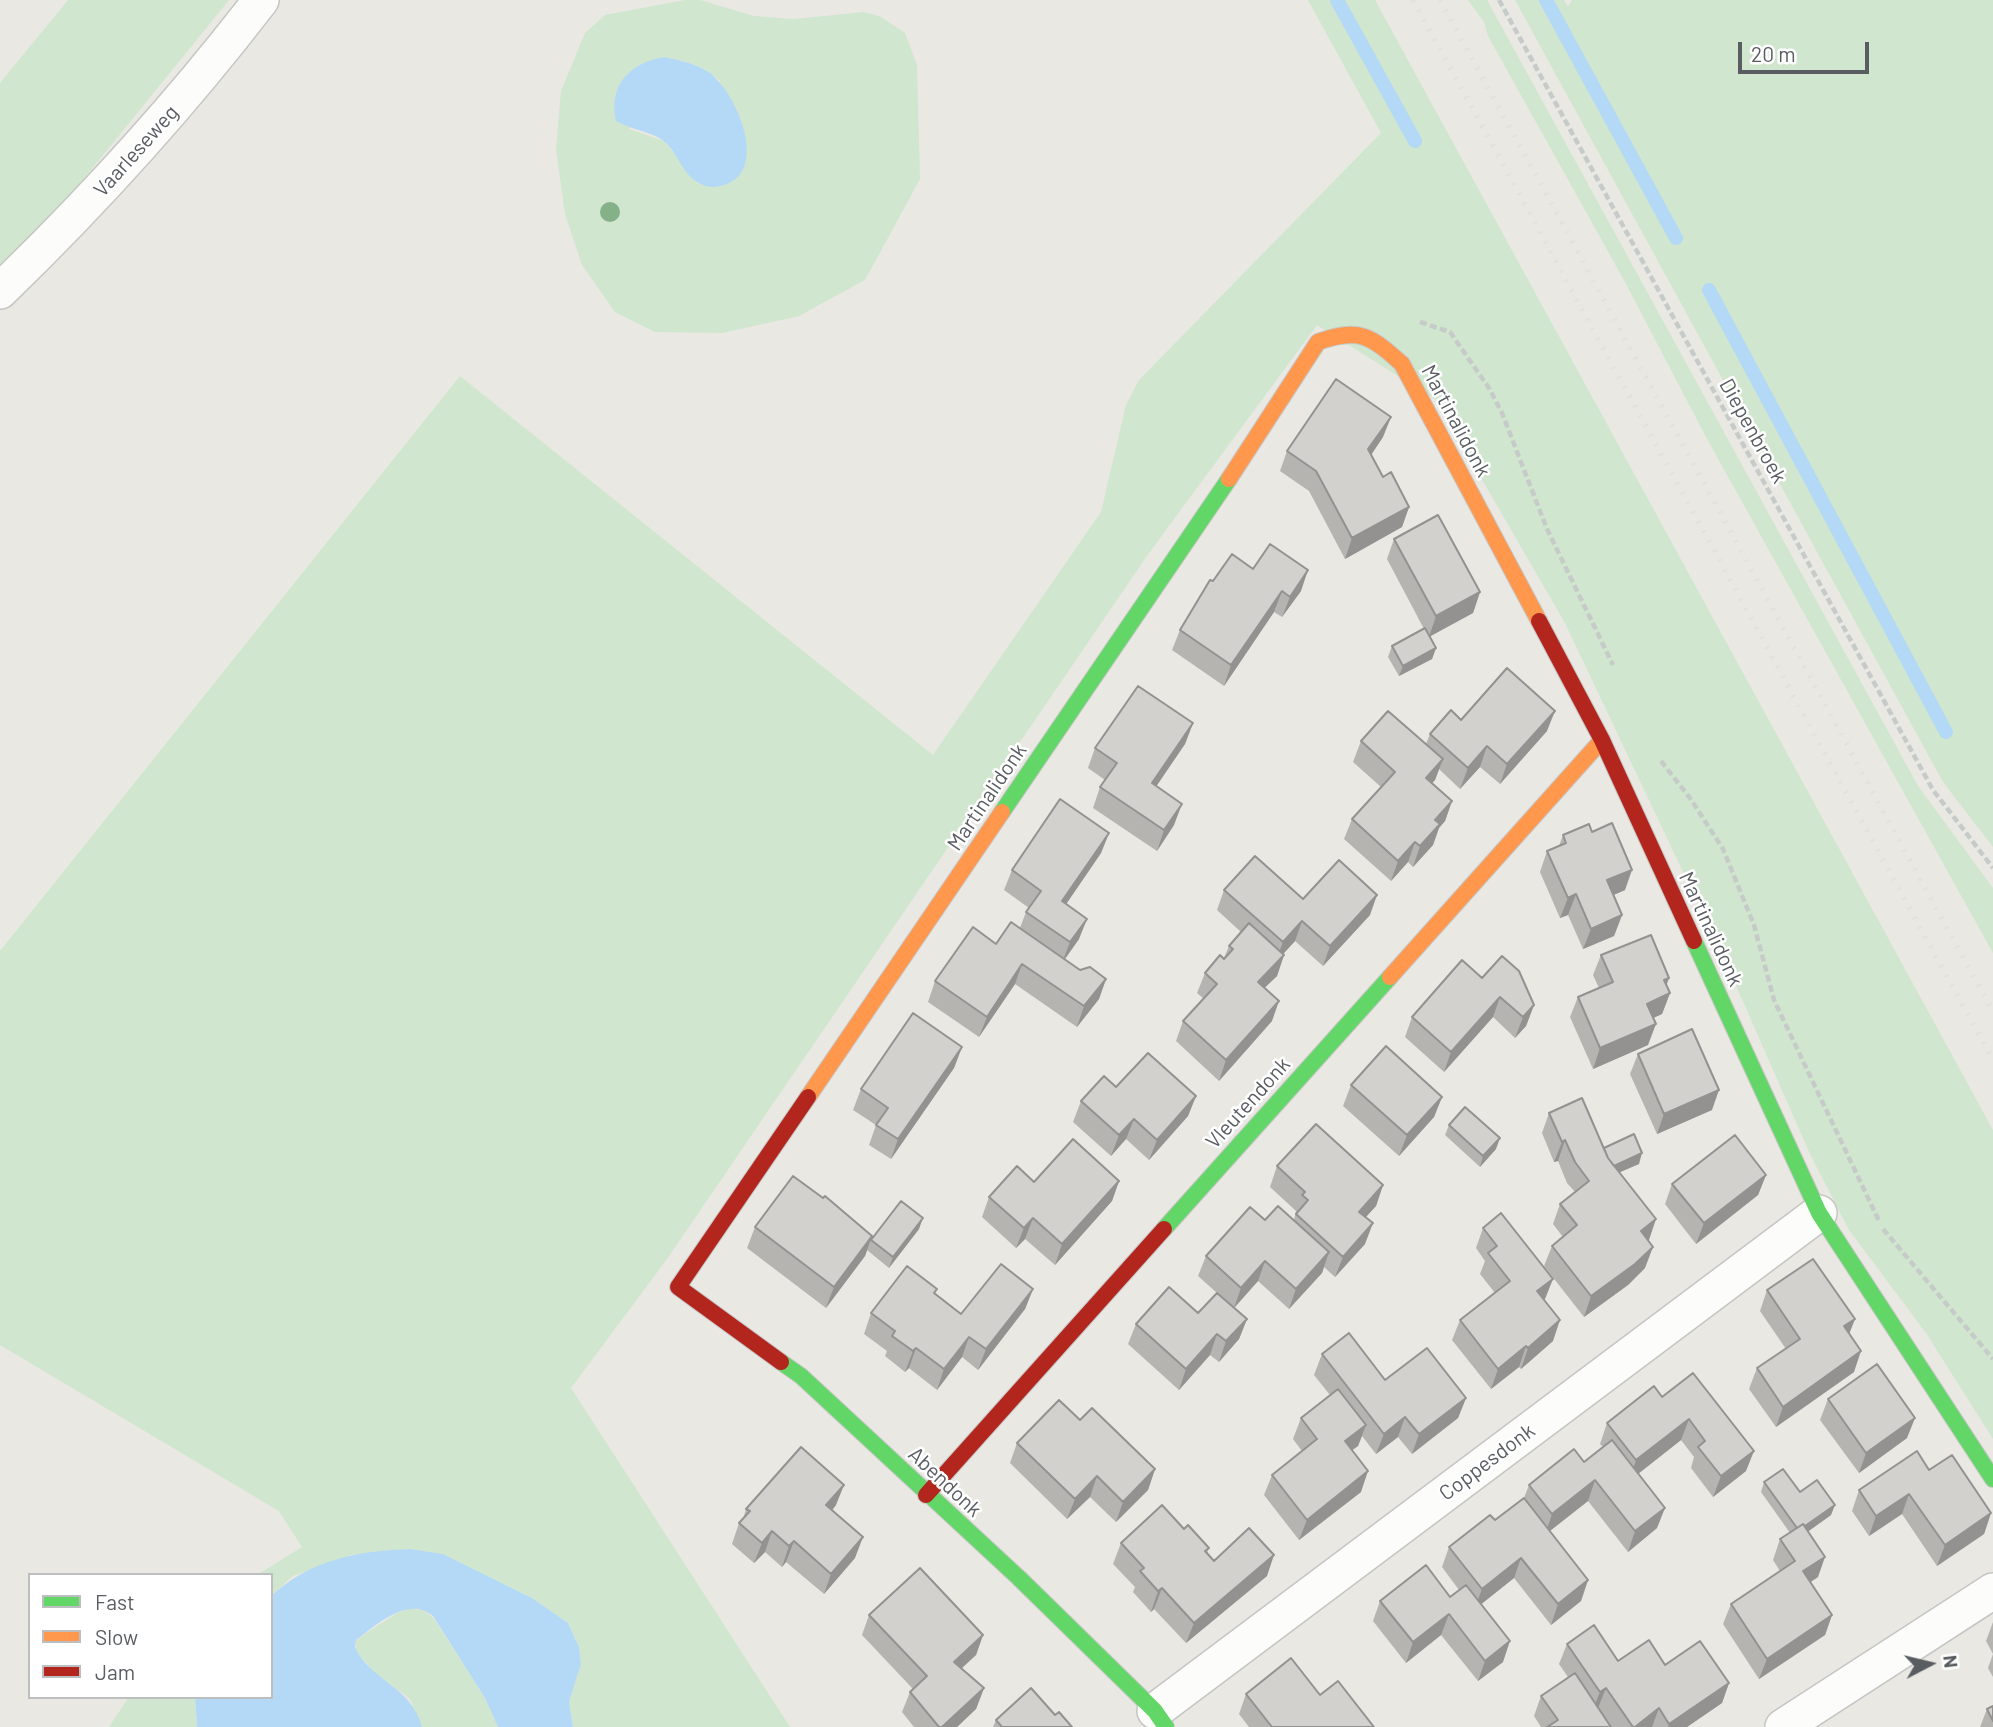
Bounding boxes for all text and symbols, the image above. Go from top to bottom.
scale bar [1741,28,1872,72]
text: 20 m [1751,41,1796,66]
street label: Vaarleseweg [88,100,184,202]
street label: Martinalidonk [1416,360,1496,482]
street label: Diepenbroek [1714,374,1792,488]
street label: Martinalidonk [942,739,1032,855]
street label: Martinalidonk [1673,868,1749,990]
street label: Vleutendonk [1200,1052,1296,1154]
street label: Coppesdonk [1434,1418,1540,1506]
street label: Abendonk [903,1442,987,1522]
legend [28,1573,273,1699]
text: Fast [95,1589,135,1614]
text: Slow [95,1624,138,1649]
north arrow [1895,1629,1965,1699]
text: N [1939,1654,1964,1669]
text: Jam [95,1659,135,1684]

